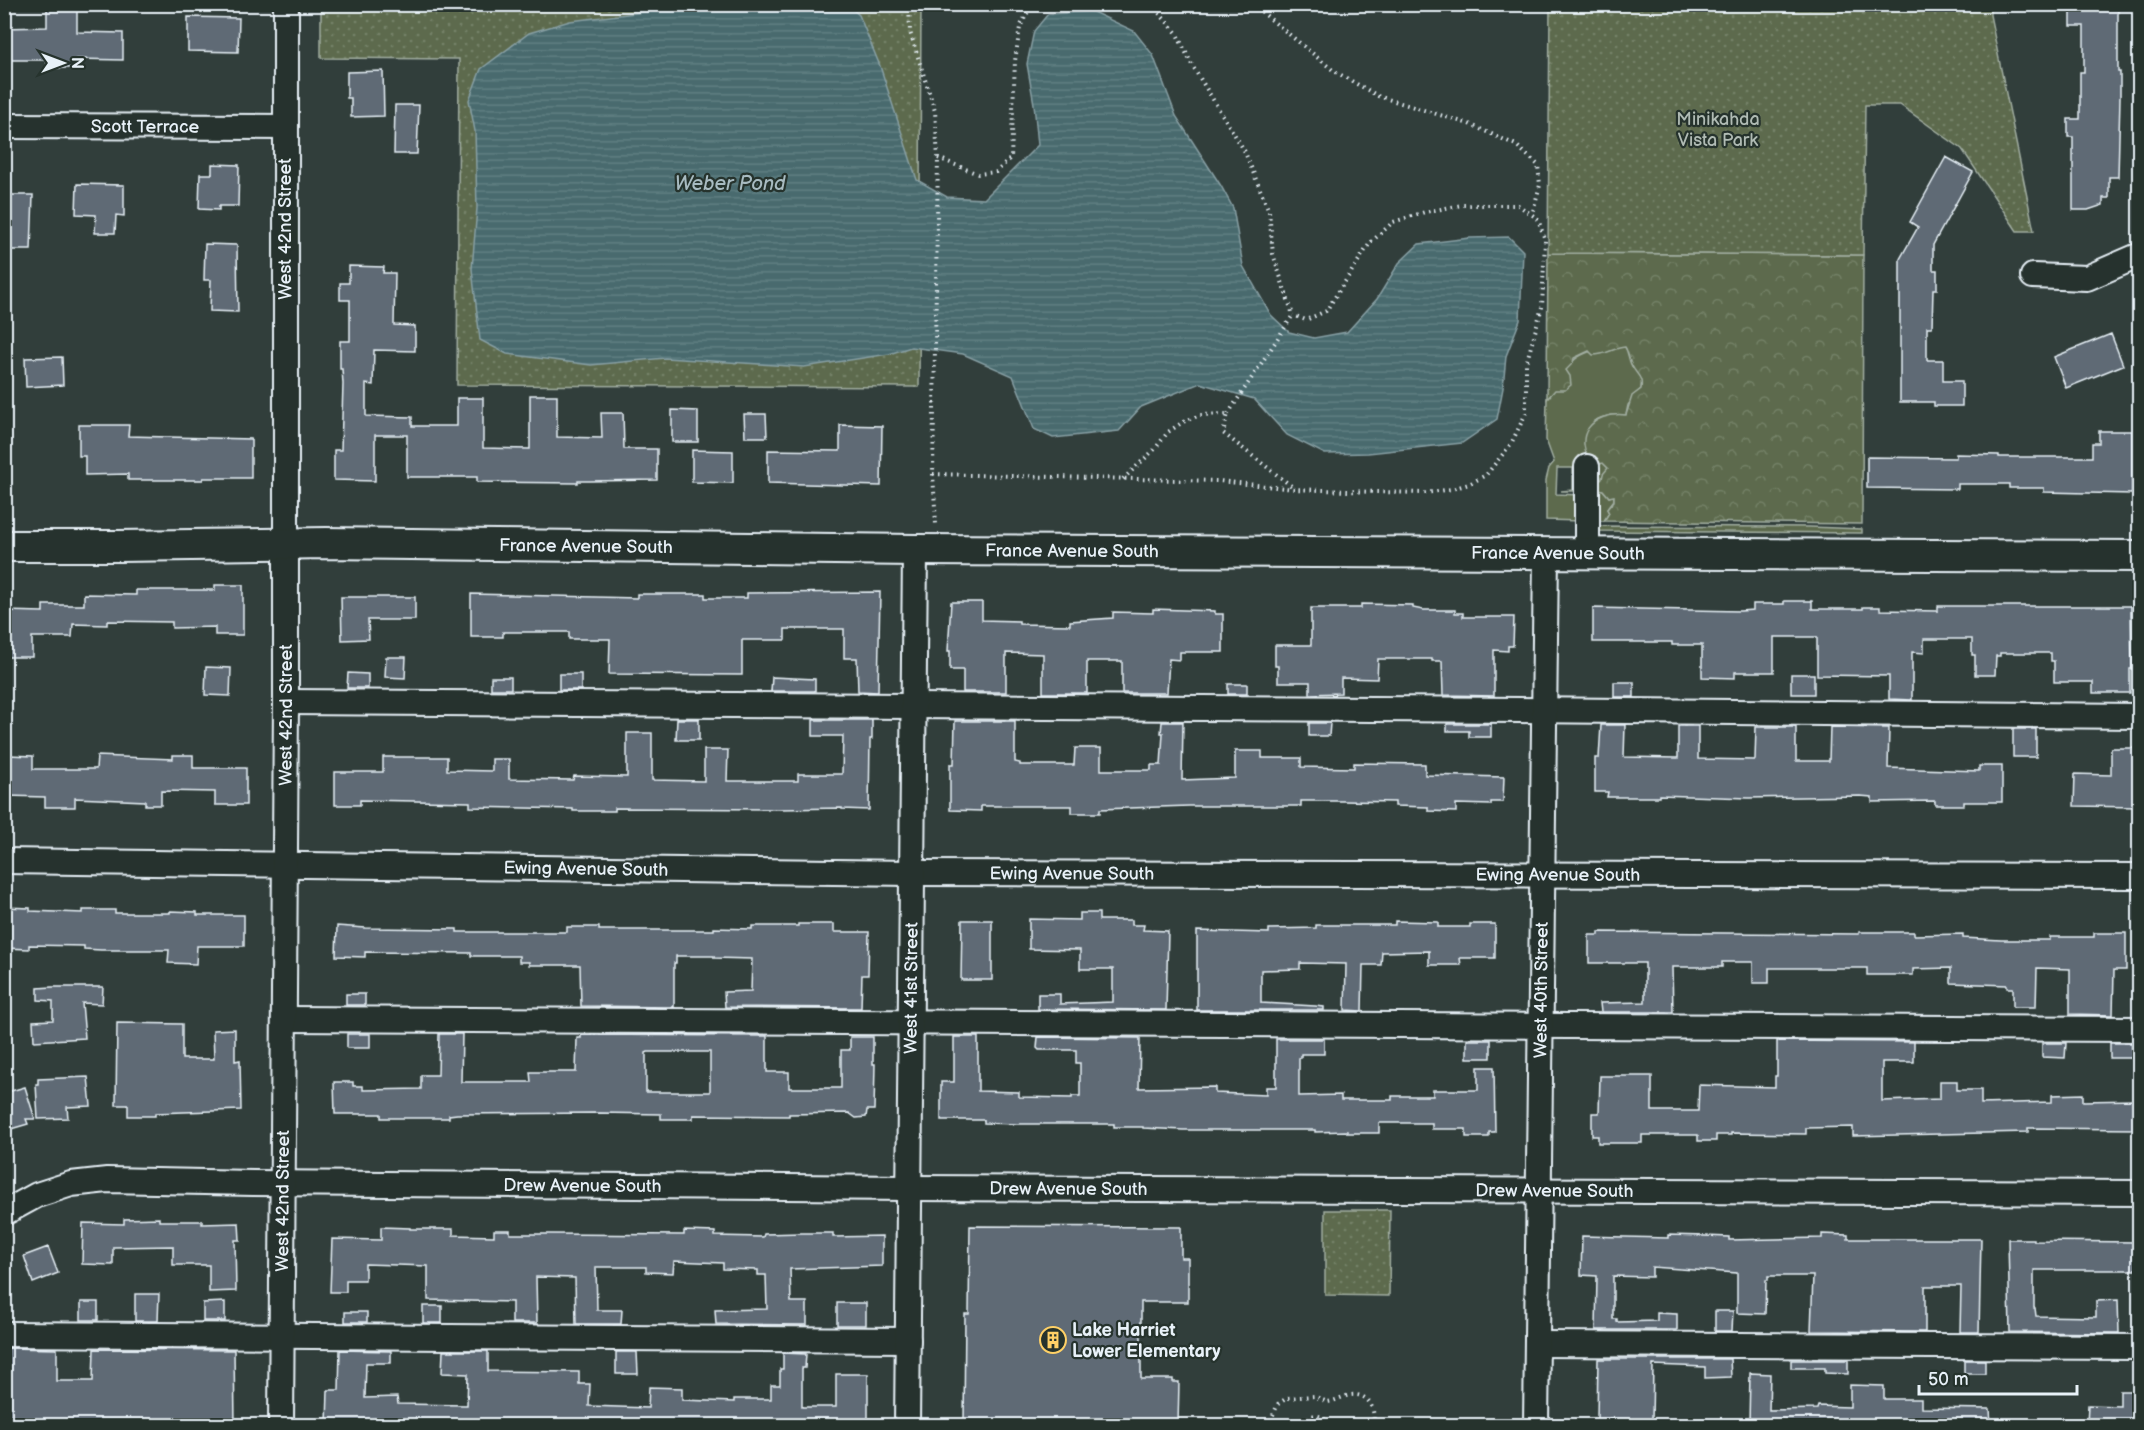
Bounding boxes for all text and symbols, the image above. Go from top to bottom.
north arrow [33,33,93,93]
text: N [67,57,86,69]
park label: Minikahda Vista Park [1676,109,1760,151]
street label: Scott Terrace [91,116,200,138]
street label: West 42nd Street [275,158,296,300]
water label: Weber Pond [674,172,786,196]
street label: France Avenue South [499,535,673,558]
street label: France Avenue South [985,540,1159,562]
street label: France Avenue South [1471,543,1645,565]
street label: West 42nd Street [275,644,297,786]
street label: Ewing Avenue South [503,858,668,881]
street label: Ewing Avenue South [990,863,1154,885]
street label: Ewing Avenue South [1476,864,1640,886]
street label: West 40th Street [1530,921,1553,1058]
street label: West 41st Street [900,922,923,1054]
street label: West 42nd Street [272,1130,294,1272]
street label: Drew Avenue South [503,1175,662,1197]
street label: Drew Avenue South [989,1178,1148,1200]
street label: Drew Avenue South [1475,1180,1634,1202]
place label: Lake Harriet Lower Elementary [1072,1320,1221,1362]
building icon: Lake Harriet Lower Elementary [1038,1325,1068,1355]
scale bar [1919,1358,2076,1396]
text: 50 m [1928,1369,1969,1390]

